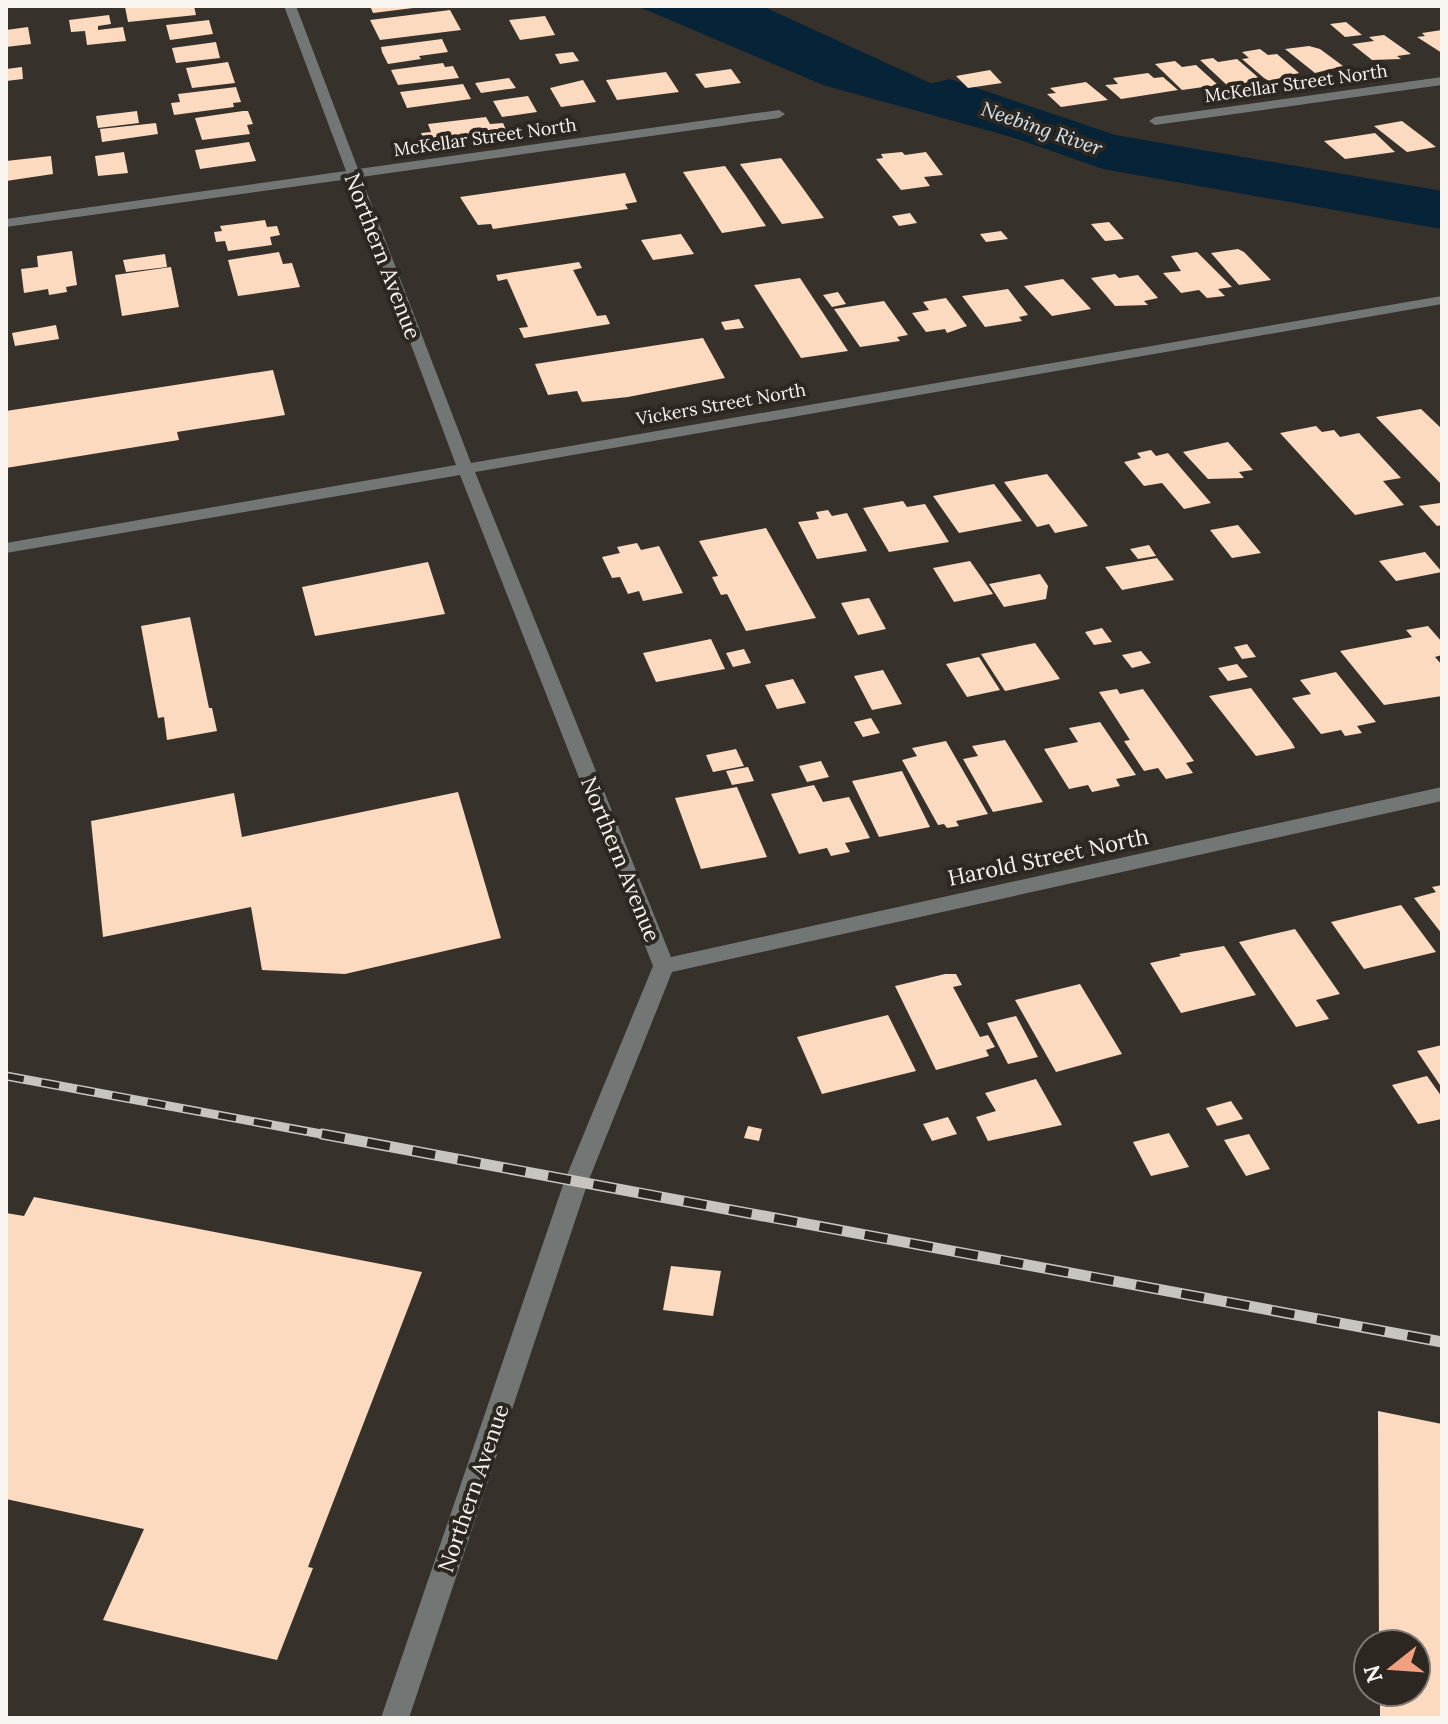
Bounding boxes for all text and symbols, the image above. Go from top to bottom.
street label: McKellar Street North [1203,59,1389,107]
water label: Neebing River [978,96,1107,161]
street label: McKellar Street North [392,113,578,161]
street label: Northern Avenue [338,169,428,343]
street label: Vickers Street North [633,378,808,430]
street label: Northern Avenue [575,772,667,946]
street label: Harold Street North [945,822,1151,892]
street label: Northern Avenue [431,1400,515,1576]
north arrow [1352,1628,1432,1708]
text: N [1357,1662,1389,1686]

